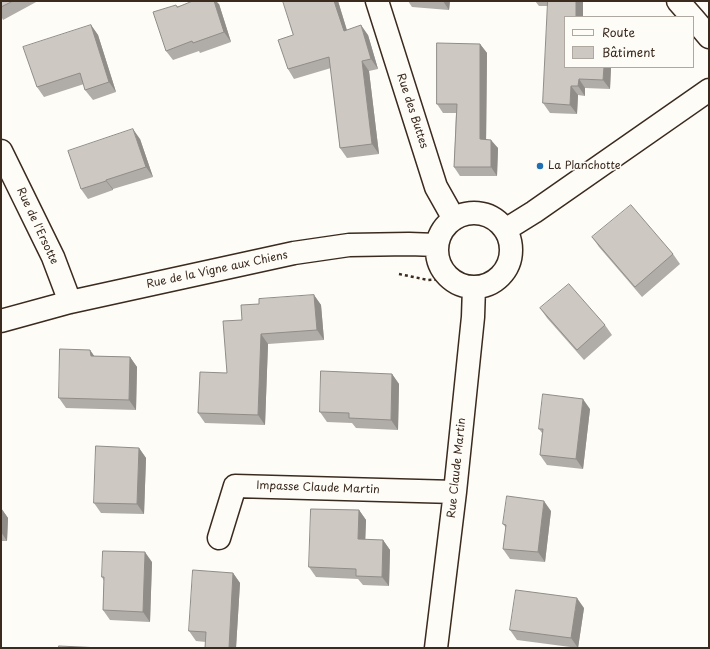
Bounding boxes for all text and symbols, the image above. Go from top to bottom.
legend [564,16,694,68]
text: Route [602,23,635,41]
text: Bâtiment [602,43,655,61]
street label: Rue des Buttes [394,72,430,150]
place label: La Planchotte [548,159,621,173]
marker: La Planchotte [535,161,545,171]
street label: Rue de l'Ersotte [13,185,61,267]
street label: Rue de la Vigne aux Chiens [145,249,289,291]
street label: Rue Claude Martin [445,417,469,519]
street label: Impasse Claude Martin [256,479,380,497]

